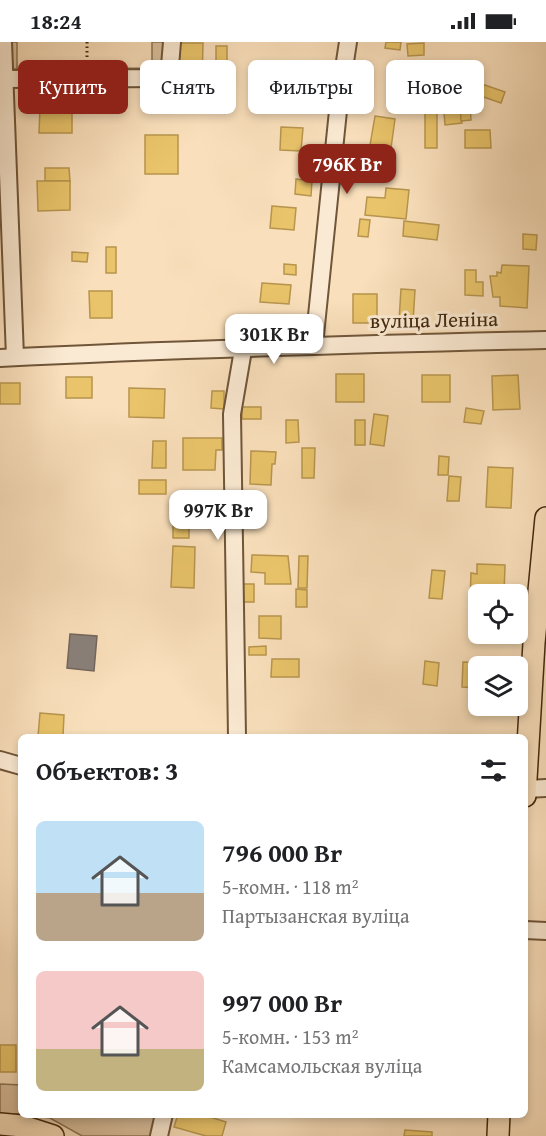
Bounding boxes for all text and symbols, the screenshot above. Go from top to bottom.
text: 18:24 [30,5,82,37]
chip: Купить [18,60,128,114]
chip: Снять [140,60,236,114]
chip: Фильтры [248,60,374,114]
chip: Новое [386,60,484,114]
pin: 796K Br [292,144,402,195]
text: 796K Br [312,149,382,178]
street label: вуліца Леніна [370,303,498,336]
pin: 301K Br [219,314,329,365]
text: 301K Br [239,319,309,348]
pin: 997K Br [163,490,273,541]
text: 997K Br [183,495,253,524]
map controls [468,584,528,716]
button: locate [468,584,528,644]
button: layers [468,656,528,716]
text: Объектов: 3 [36,751,179,790]
icon: filters [477,754,510,787]
text: 796 000 Br [222,833,342,872]
icon: home [84,845,156,917]
text: 5-комн. · 118 m² [222,872,358,901]
text: Партызанская вуліца [222,901,410,930]
text: 997 000 Br [222,983,342,1022]
icon: home [84,995,156,1067]
text: 5-комн. · 153 m² [222,1022,358,1051]
text: Камсамольская вуліца [222,1051,422,1080]

